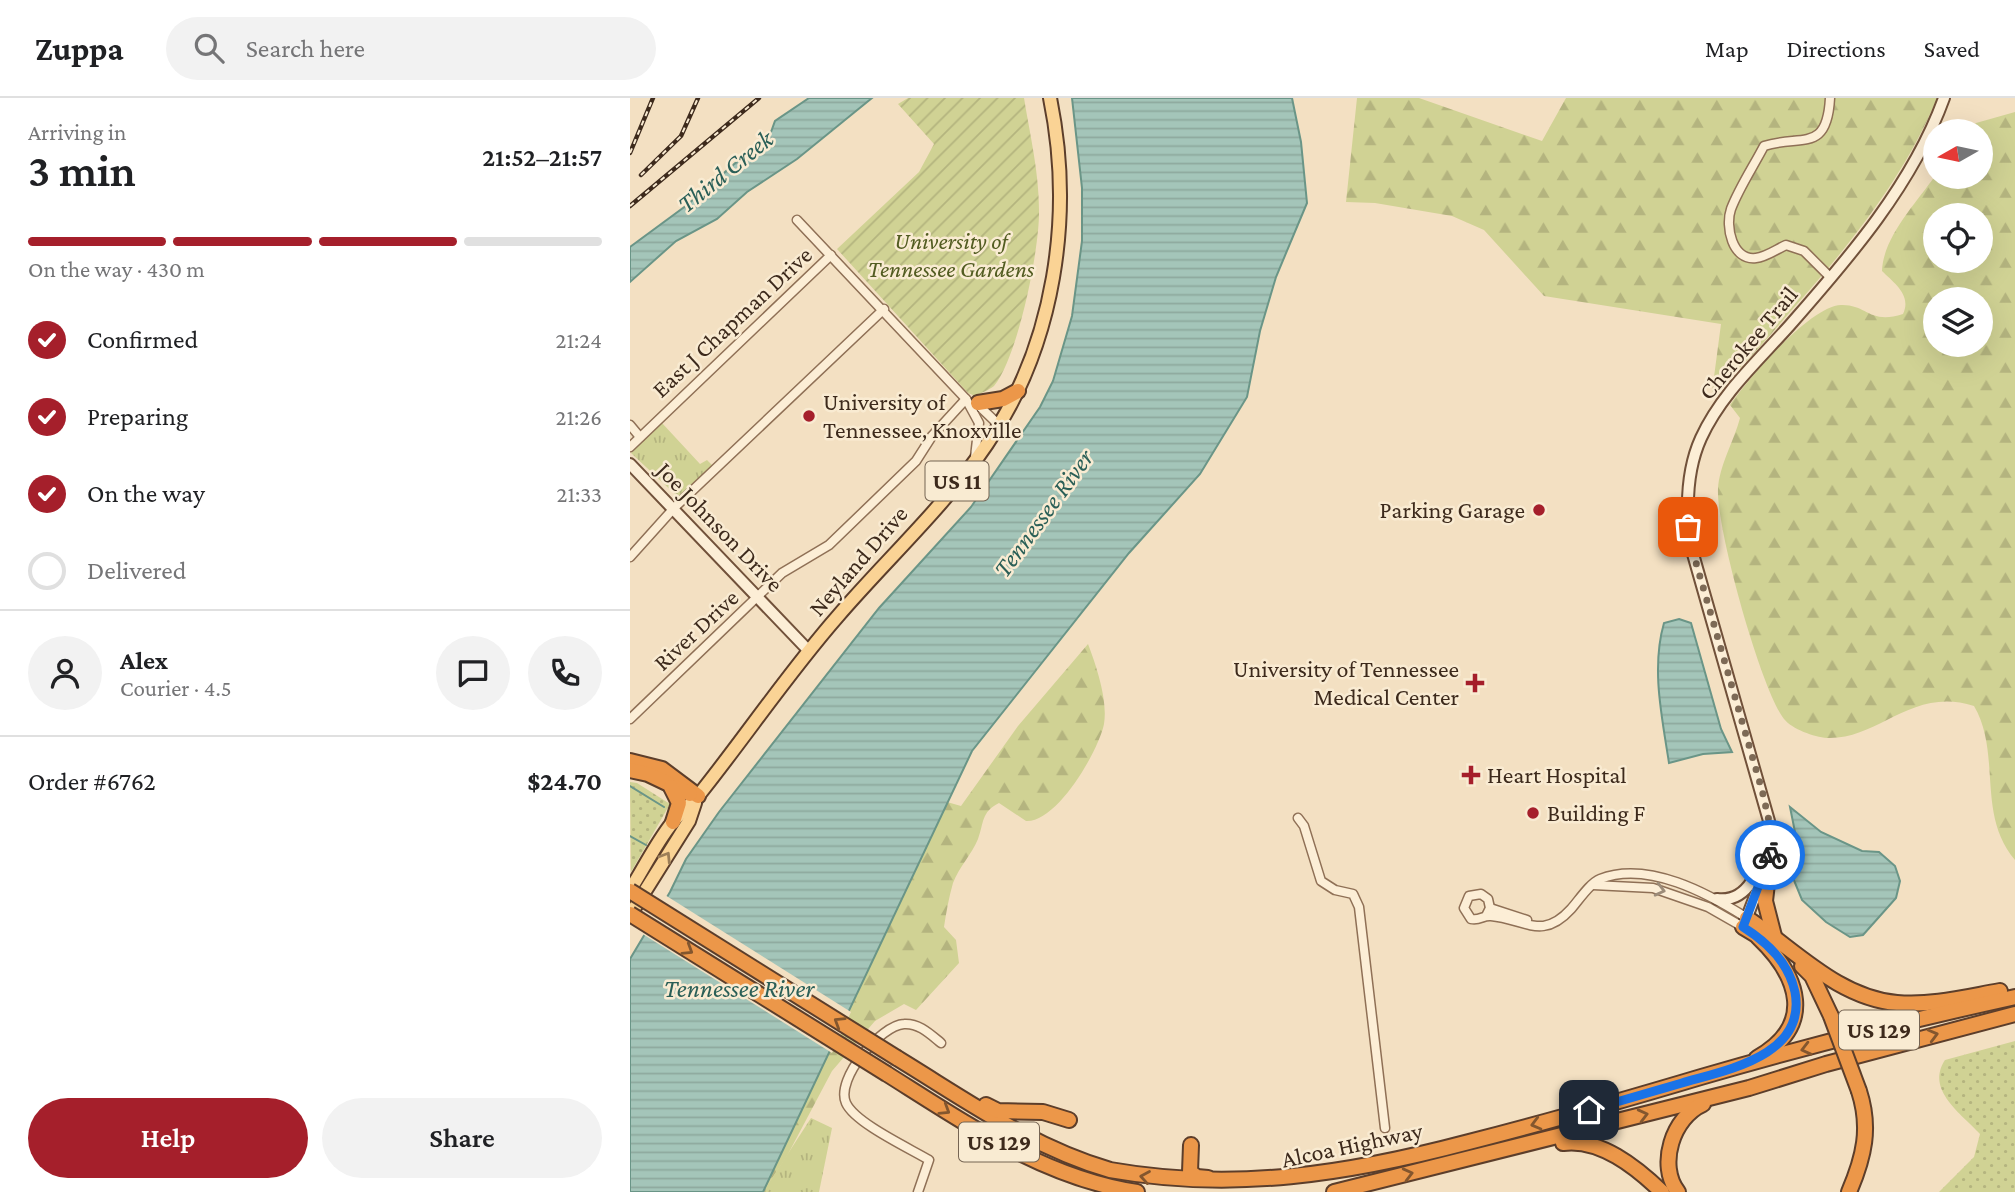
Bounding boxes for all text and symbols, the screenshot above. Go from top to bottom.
search box [166,17,656,80]
icon: search [190,29,228,67]
text: Zuppa [35,30,124,67]
text: Search here [246,34,365,63]
text: Map [1705,35,1749,62]
text: Directions [1787,35,1886,62]
text: Saved [1924,35,1980,62]
text: Arriving in [28,119,126,145]
north arrow [1923,119,1993,189]
map controls [1923,119,1993,357]
water label: Third Creek [672,123,780,219]
text: 21:52–21:57 [482,143,602,172]
text: 3 min [28,145,136,196]
button: locate [1923,203,1993,273]
park label: University of Tennessee Gardens [868,227,1035,282]
street label: East J Chapman Drive [646,241,817,403]
text: On the way · 430 m [28,256,205,282]
street label: Cherokee Trail [1693,281,1803,405]
button: layers [1923,287,1993,357]
icon: check [28,321,66,359]
text: Confirmed [87,325,198,354]
text: 21:24 [555,327,602,353]
place label: University of Tennessee, Knoxville [823,388,1022,443]
icon: check [28,398,66,436]
text: Preparing [87,402,188,431]
text: 21:26 [556,404,602,430]
marker: University of Tennessee, Knoxville [801,408,817,424]
water label: Tennessee River [987,443,1100,583]
street label: Joe Johnson Drive [650,455,789,597]
road number: US 11 [926,462,988,500]
icon: check [28,475,66,513]
text: On the way [87,479,205,508]
text: 21:33 [556,481,602,507]
place label: Parking Garage [1380,496,1525,523]
pin [1658,497,1718,557]
street label: Neyland Drive [803,500,913,621]
marker: Parking Garage [1531,502,1547,518]
icon: bag [1669,508,1707,546]
text: Delivered [87,556,186,585]
street label: River Drive [648,584,744,676]
button: person [28,636,102,710]
button: chat [436,636,510,710]
button: phone [528,636,602,710]
text: Alex [120,646,168,675]
place label: University of Tennessee Medical Center [1233,655,1459,710]
marker: University of Tennessee Medical Center [1465,673,1485,693]
text: Courier · 4.5 [120,675,232,701]
place label: Heart Hospital [1487,761,1627,788]
marker: Heart Hospital [1461,765,1481,785]
text: Order #6762 [28,767,156,796]
text: $24.70 [527,767,602,796]
place label: Building F [1547,799,1645,826]
marker: Building F [1525,805,1541,821]
courier [1735,820,1805,890]
icon: bike [1751,836,1789,874]
one-way arrow [658,851,671,864]
one-way arrow [1654,882,1666,896]
one-way arrow [680,942,693,955]
water label: Tennessee River [664,974,815,1003]
road number: US 129 [1839,1010,1919,1049]
one-way arrow [834,1017,847,1030]
one-way arrow [1927,1029,1939,1043]
one-way arrow [1800,1041,1812,1055]
pin [1559,1080,1619,1140]
icon: home [1570,1091,1608,1129]
button: Help [28,1098,308,1178]
button: Share [322,1098,602,1178]
one-way arrow [937,1101,950,1114]
one-way arrow [1637,1109,1649,1123]
street label: Alcoa Highway [1279,1116,1426,1173]
one-way arrow [1531,1116,1543,1131]
road number: US 129 [959,1122,1039,1162]
one-way arrow [1402,1168,1414,1182]
one-way arrow [1139,1170,1151,1185]

